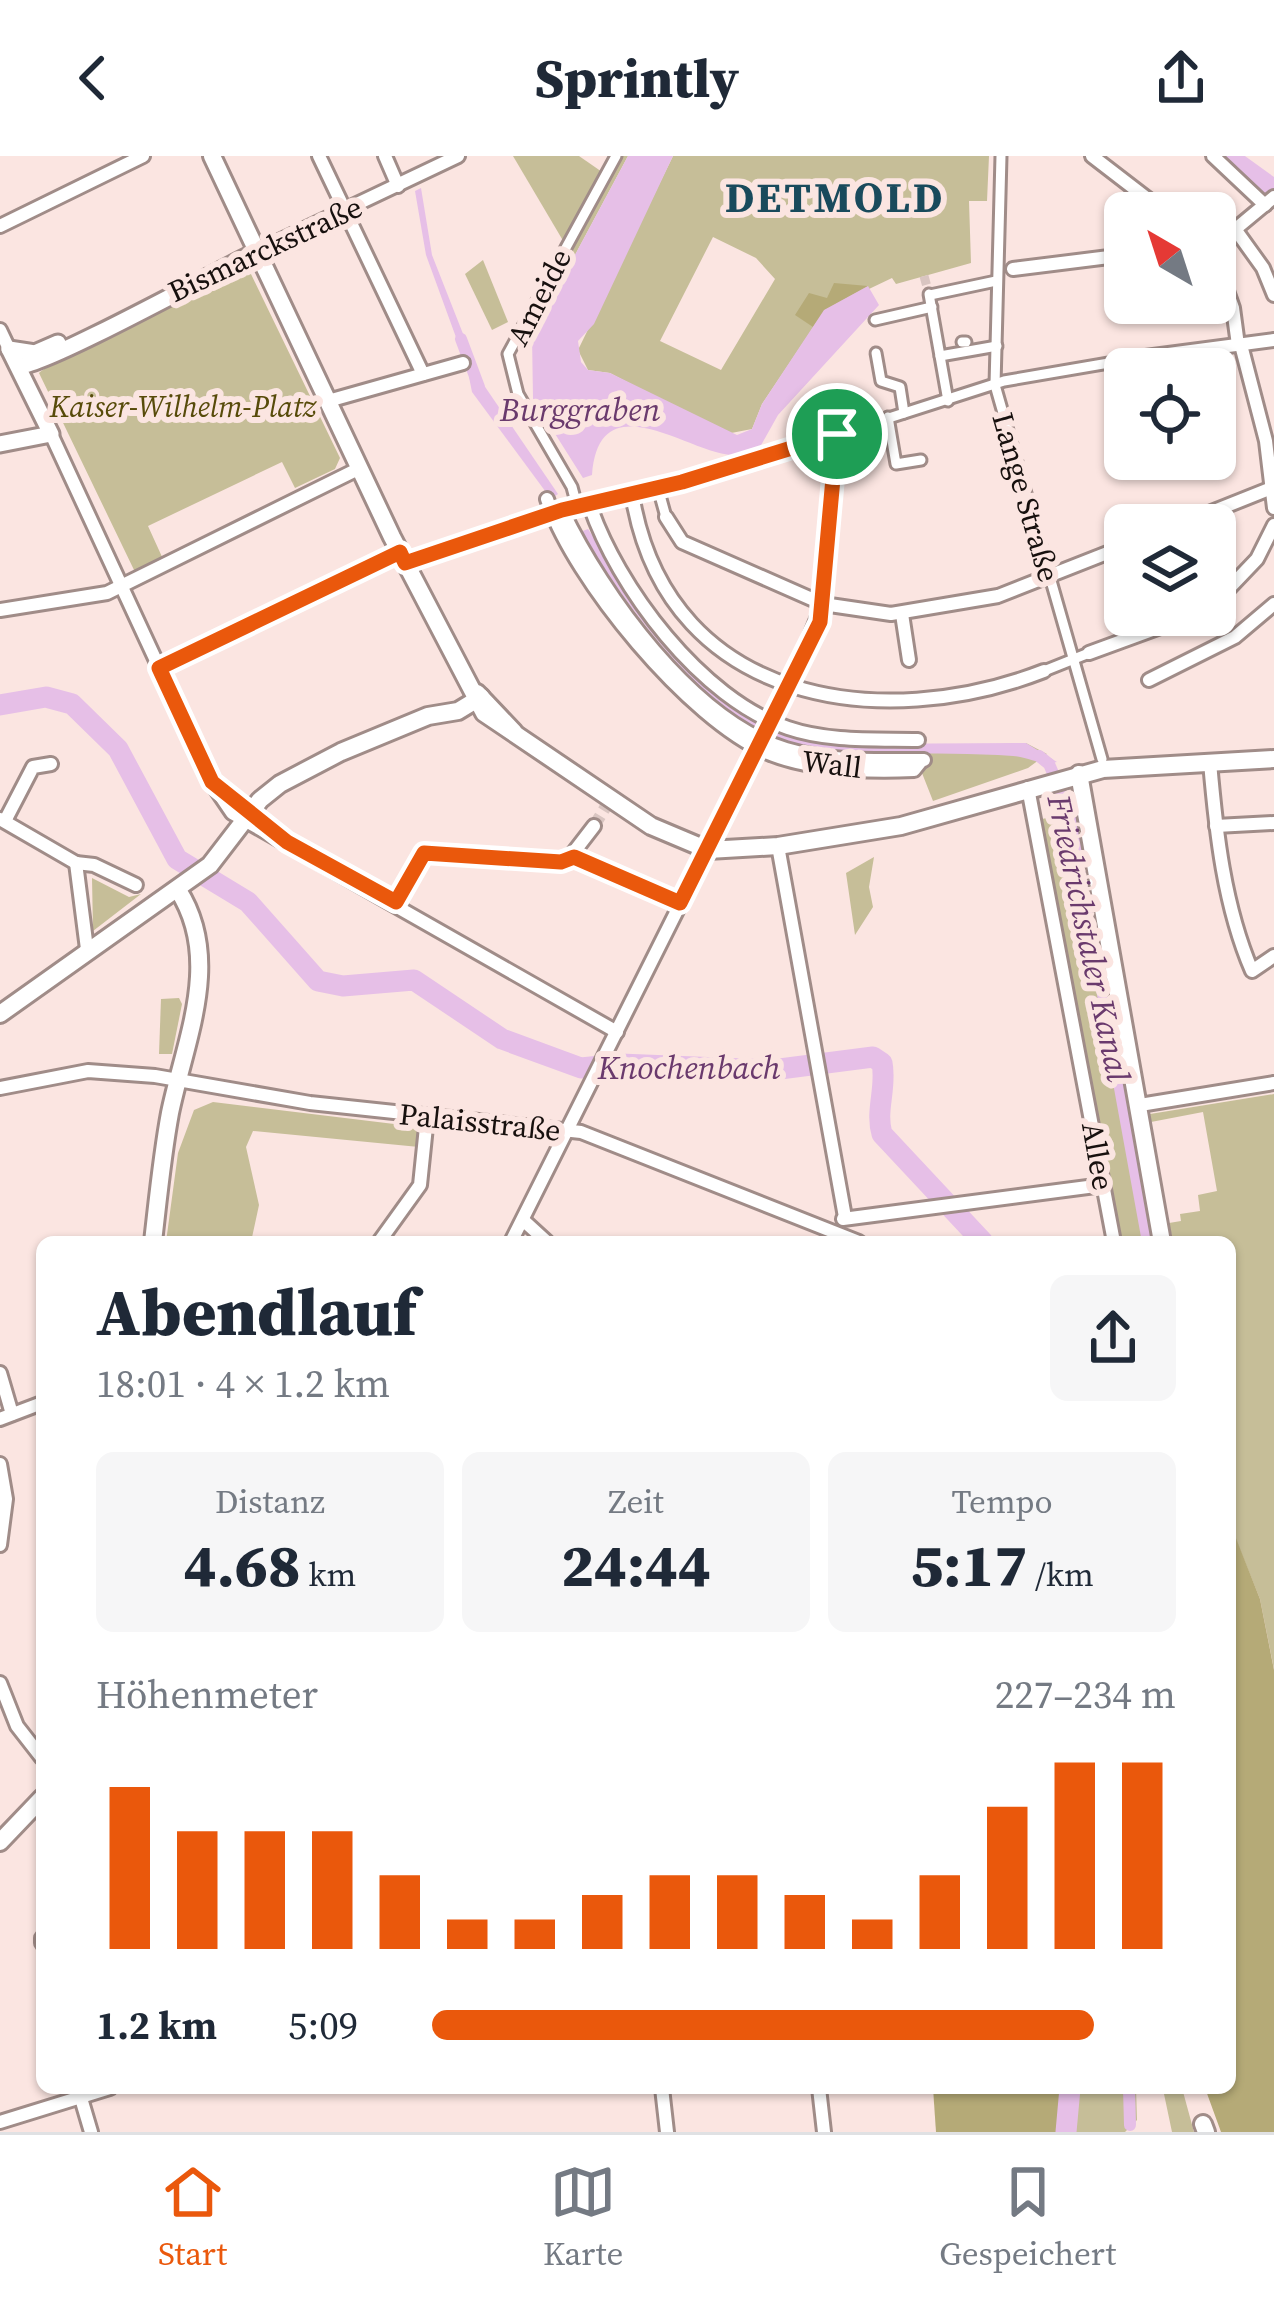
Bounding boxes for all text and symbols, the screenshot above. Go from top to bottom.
text: Sprintly [535,41,739,115]
icon: back [60,45,126,111]
icon: share [1148,45,1214,111]
district label: DETMOLD [725,168,945,226]
street label: Bismarckstraße [162,186,368,312]
north arrow [1104,192,1236,324]
map controls [1104,192,1236,636]
street label: Ameide [497,242,581,352]
button: locate [1104,348,1236,480]
pin [786,383,888,485]
park label: Kaiser-Wilhelm-Platz [49,386,318,427]
water label: Burggraben [499,387,661,432]
icon: arrive [804,401,870,467]
street label: Lange Straße [982,408,1070,586]
button: layers [1104,504,1236,636]
street label: Wall [800,740,864,788]
water label: Friedrichstaler Kanal [1036,789,1142,1086]
water label: Knochenbach [597,1045,780,1090]
street label: Palaisstraße [397,1093,563,1151]
street label: Allee [1072,1119,1124,1193]
text: Abendlauf [96,1267,417,1357]
button: share [1050,1275,1176,1401]
text: 18:01 · 4 × 1.2 km [96,1357,390,1410]
text: Distanz [215,1479,325,1524]
text: Zeit [608,1479,664,1524]
text: Tempo [951,1479,1053,1524]
text: 4.68 [184,1524,301,1606]
text: 24:44 [561,1524,711,1606]
text: 5:17 [910,1524,1027,1606]
text: km [301,1552,356,1597]
text: /km [1027,1552,1094,1597]
text: Höhenmeter [96,1668,318,1721]
text: 227–234 m [995,1668,1176,1721]
text: 1.2 km [96,1999,217,2052]
text: 5:09 [288,1999,358,2052]
tab: Start [158,2159,227,2276]
tab: Karte [543,2159,623,2276]
tab: Gespeichert [939,2159,1116,2276]

